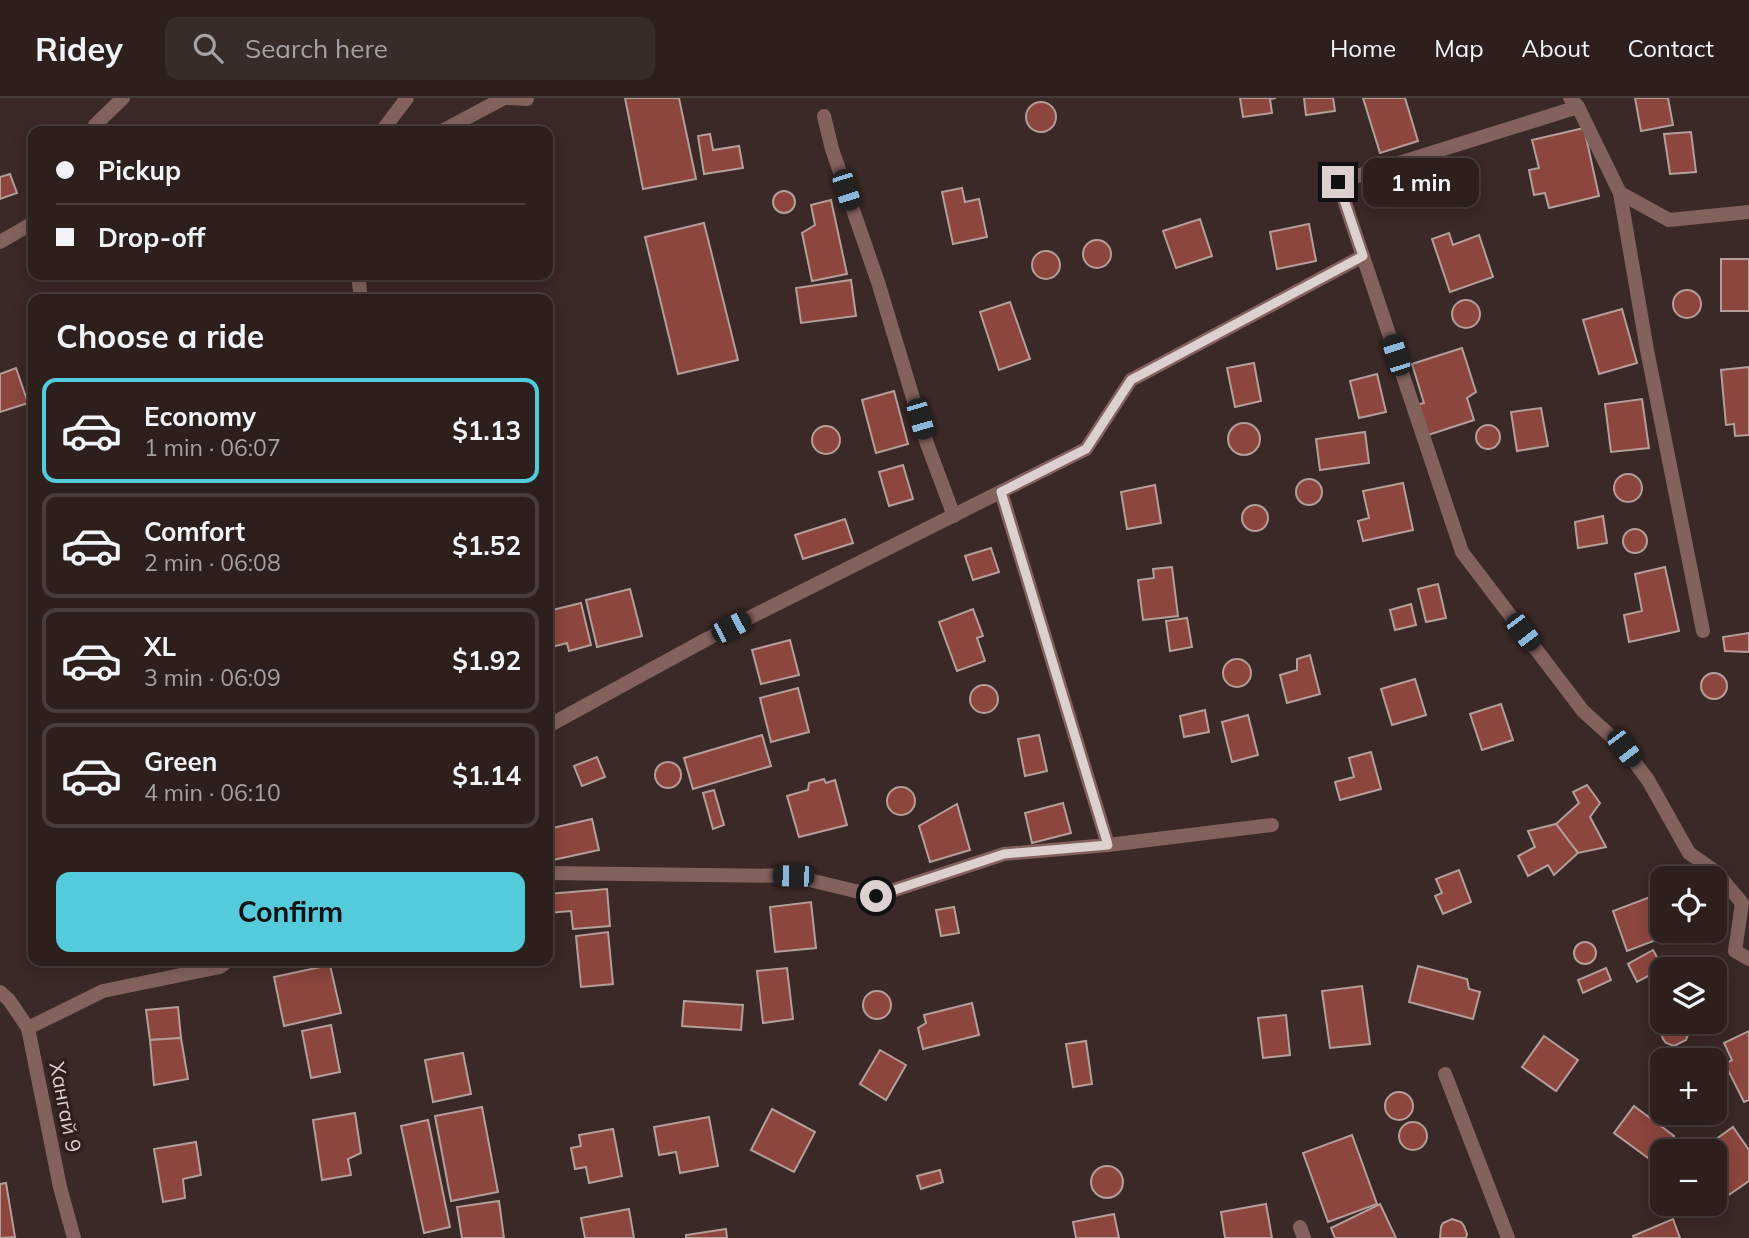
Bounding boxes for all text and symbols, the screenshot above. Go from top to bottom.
search box [165,17,655,80]
text: Ridey [35,28,123,69]
icon: search [189,29,227,67]
text: Search here [245,32,388,65]
text: Home [1330,33,1396,63]
text: Map [1434,33,1484,63]
text: About [1522,33,1590,63]
text: Contact [1628,33,1714,63]
text: Pickup [98,154,181,187]
callout: 1 min [1362,158,1478,206]
route end [1322,166,1354,198]
car [830,167,863,213]
text: 1 min [1391,168,1451,197]
text: Drop-off [98,221,205,254]
text: Choose a ride [56,316,264,356]
car [1380,332,1413,378]
car [905,396,936,442]
icon: car [60,399,123,462]
text: Economy [144,400,256,433]
text: $1.13 [452,414,521,447]
text: 1 min · 06:07 [144,433,281,462]
icon: car [60,514,123,577]
text: Comfort [144,515,245,548]
text: $1.52 [452,529,521,562]
text: 2 min · 06:08 [144,548,281,577]
car [708,608,755,646]
car [1502,609,1545,655]
icon: car [60,629,123,692]
text: XL [144,630,176,663]
text: $1.92 [452,644,521,677]
text: 3 min · 06:09 [144,663,281,692]
car [1603,725,1646,771]
icon: car [60,744,123,807]
text: Green [144,745,217,778]
text: $1.14 [452,759,521,792]
text: 4 min · 06:10 [144,778,281,807]
car [772,865,815,887]
map controls [1650,866,1727,1216]
button: locate [1650,866,1727,943]
button: Confirm [56,872,525,952]
route start [860,880,892,912]
button: layers [1650,957,1727,1034]
button: + [1650,1048,1727,1125]
street label: Хангай 9 [44,1059,88,1154]
button: − [1650,1139,1727,1216]

